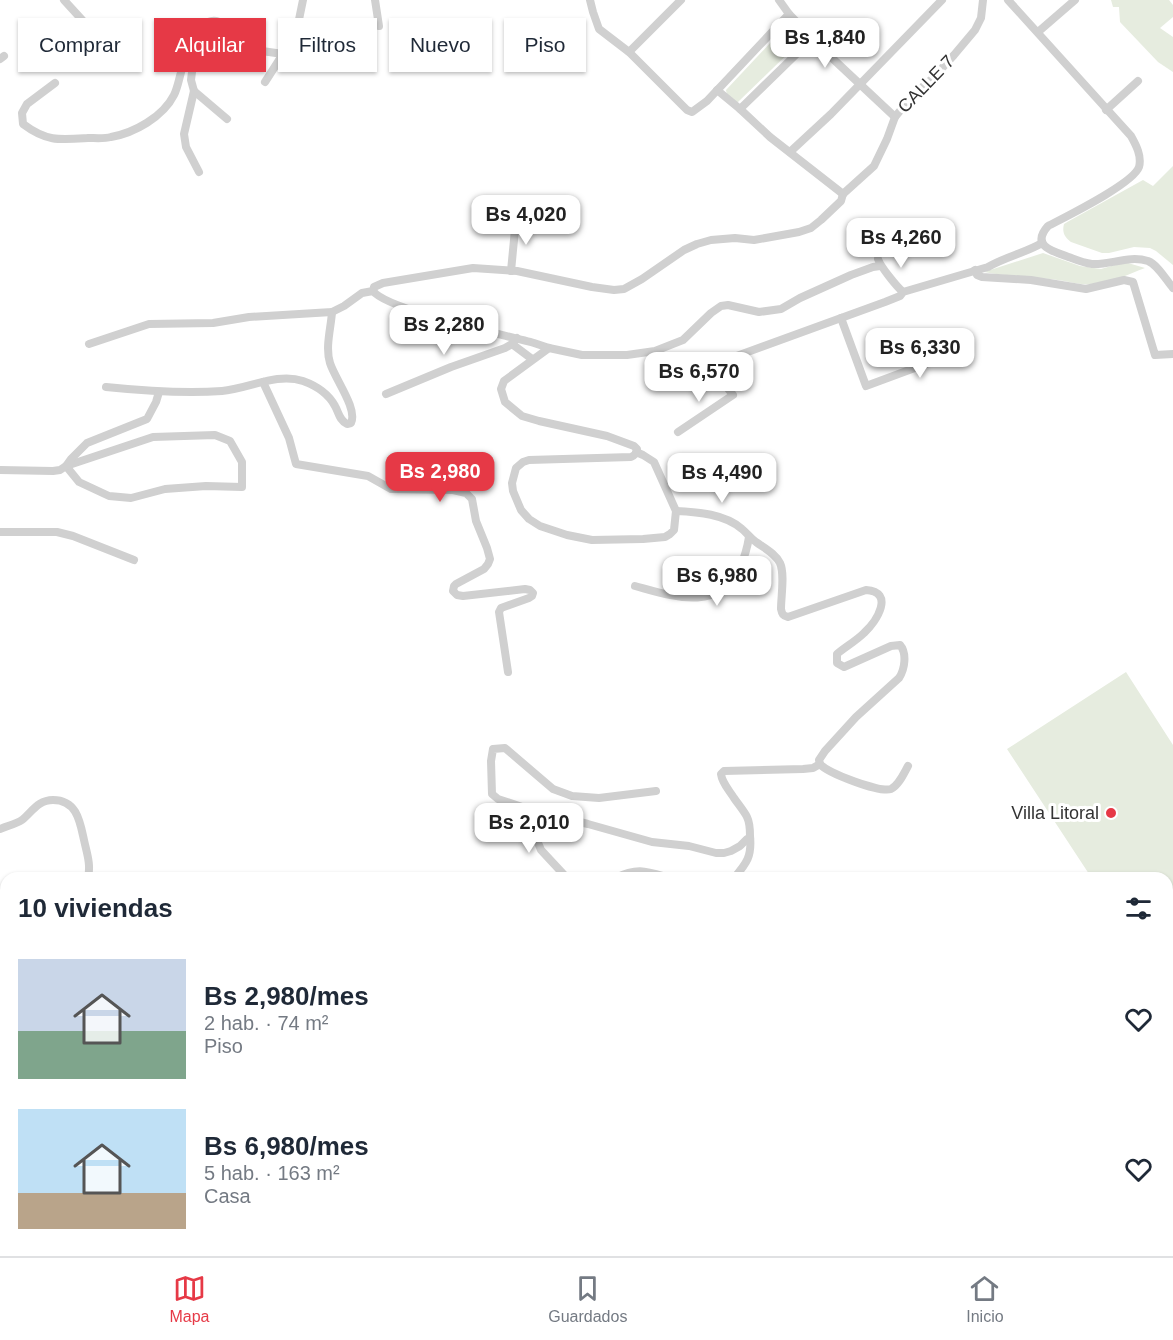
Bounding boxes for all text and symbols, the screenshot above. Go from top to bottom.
chip: Comprar [18,18,142,72]
chip: Alquilar [154,18,266,72]
chip: Filtros [278,18,377,72]
chip: Nuevo [389,18,492,72]
chip: Piso [504,18,586,72]
pin: Bs 1,840 [763,18,887,69]
text: Bs 1,840 [784,26,866,48]
street label: CALLE 7 [894,51,958,117]
pin: Bs 4,020 [464,195,588,246]
text: Bs 4,020 [485,203,567,225]
pin: Bs 4,260 [839,218,963,269]
text: Bs 4,260 [860,226,942,248]
pin: Bs 2,280 [382,305,506,356]
text: Bs 2,280 [403,313,485,335]
pin: Bs 6,330 [858,328,982,379]
text: Bs 6,330 [879,336,961,358]
pin: Bs 6,570 [637,352,761,403]
text: Bs 6,570 [658,360,740,382]
pin: Bs 2,980 [378,452,502,503]
pin: Bs 4,490 [660,453,784,504]
text: Bs 2,980 [399,460,481,482]
text: Bs 4,490 [681,461,763,483]
pin: Bs 6,980 [655,556,779,607]
text: Bs 6,980 [676,564,758,586]
pin: Bs 2,010 [467,803,591,854]
place label: Villa Litoral [1011,803,1099,823]
marker: Villa Litoral [1104,806,1118,820]
text: Bs 2,010 [488,811,570,833]
icon: filters [1122,892,1155,925]
text: 10 viviendas [18,893,173,923]
text: Bs 2,980/mes [204,981,369,1011]
icon: home [66,983,138,1055]
icon: heart [1122,1003,1155,1036]
text: 2 hab. · 74 m² [204,1012,329,1034]
text: Piso [204,1035,243,1057]
text: Bs 6,980/mes [204,1131,369,1161]
icon: home [66,1133,138,1205]
icon: heart [1122,1153,1155,1186]
text: 5 hab. · 163 m² [204,1162,340,1184]
text: Casa [204,1185,251,1207]
tab: Mapa [169,1272,209,1326]
tab: Guardados [548,1272,627,1326]
tab: Inicio [966,1272,1004,1326]

